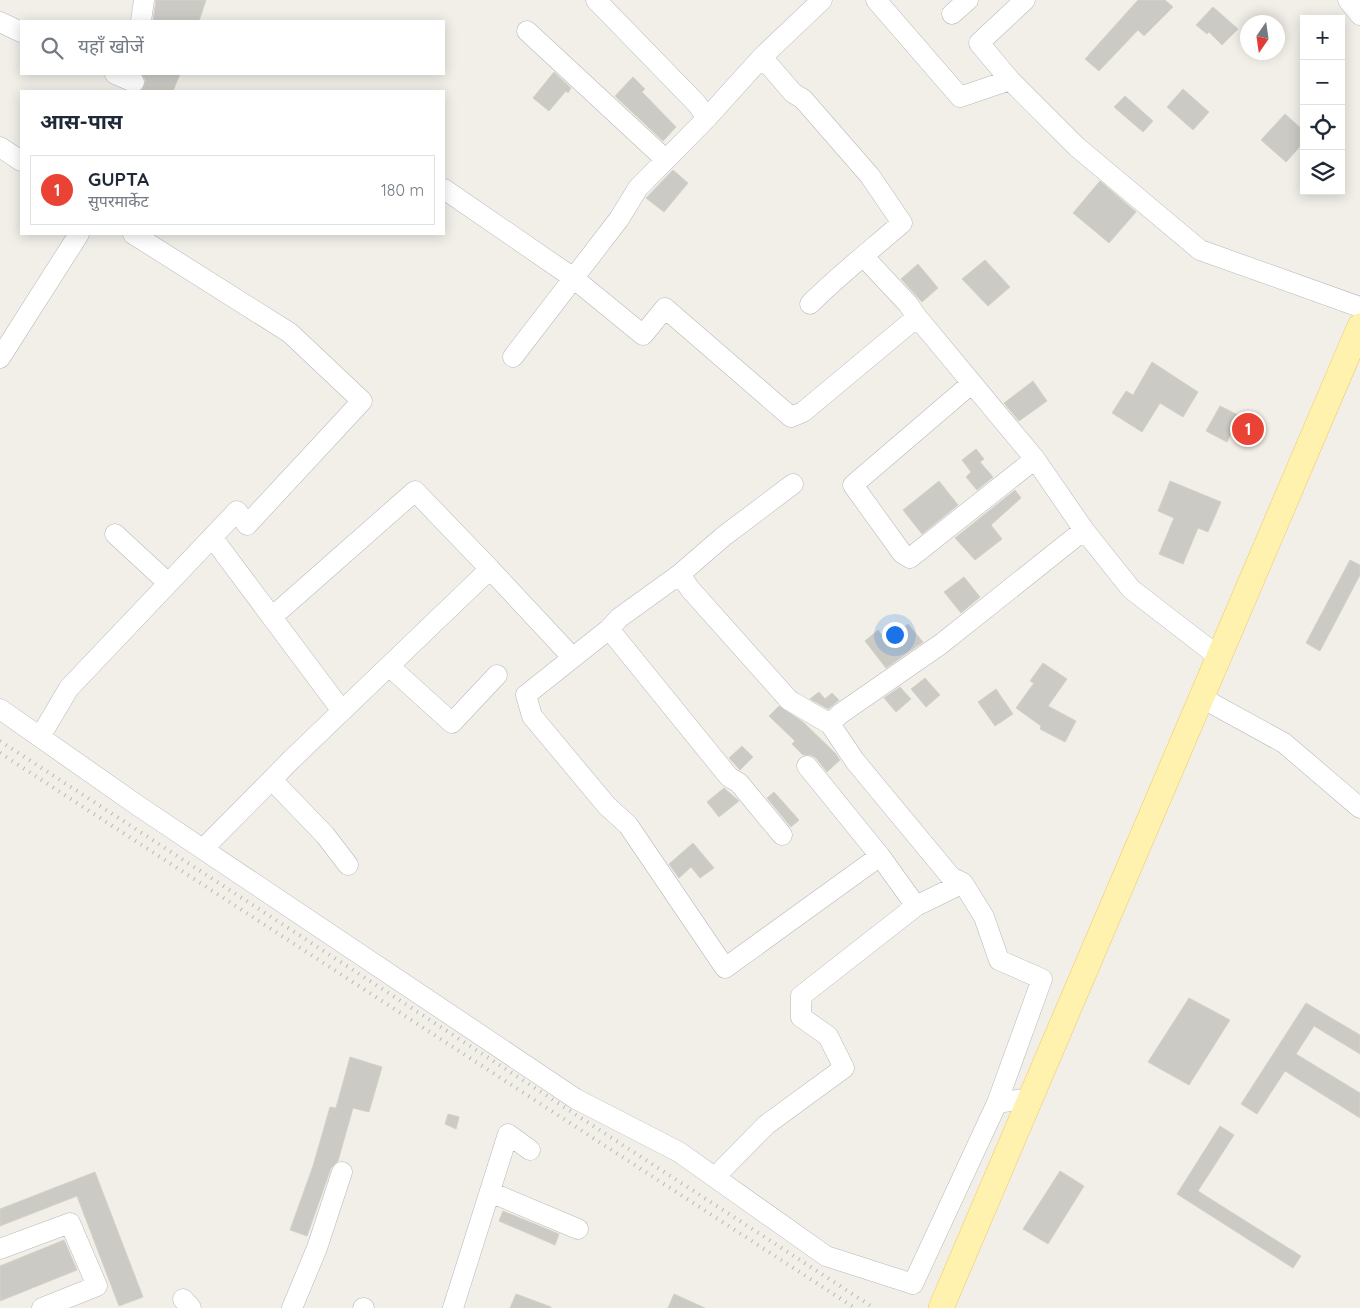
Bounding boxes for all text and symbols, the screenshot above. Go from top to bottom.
north arrow [1240,15,1285,60]
map controls [1300,15,1345,195]
button: + [1300,15,1345,60]
search box [20,20,445,75]
icon: search [38,34,66,62]
text: यहाँ खोजें [78,34,144,58]
button: − [1300,60,1345,105]
button: locate [1300,105,1345,150]
text: आस-पास [40,108,122,134]
button: layers [1300,150,1345,195]
text: GUPTA [88,167,149,191]
text: 1 [54,180,60,200]
text: 180 m [381,180,424,200]
text: सुपरमार्केट [88,191,149,211]
pin: 1 [1232,410,1264,448]
your location [882,622,908,648]

